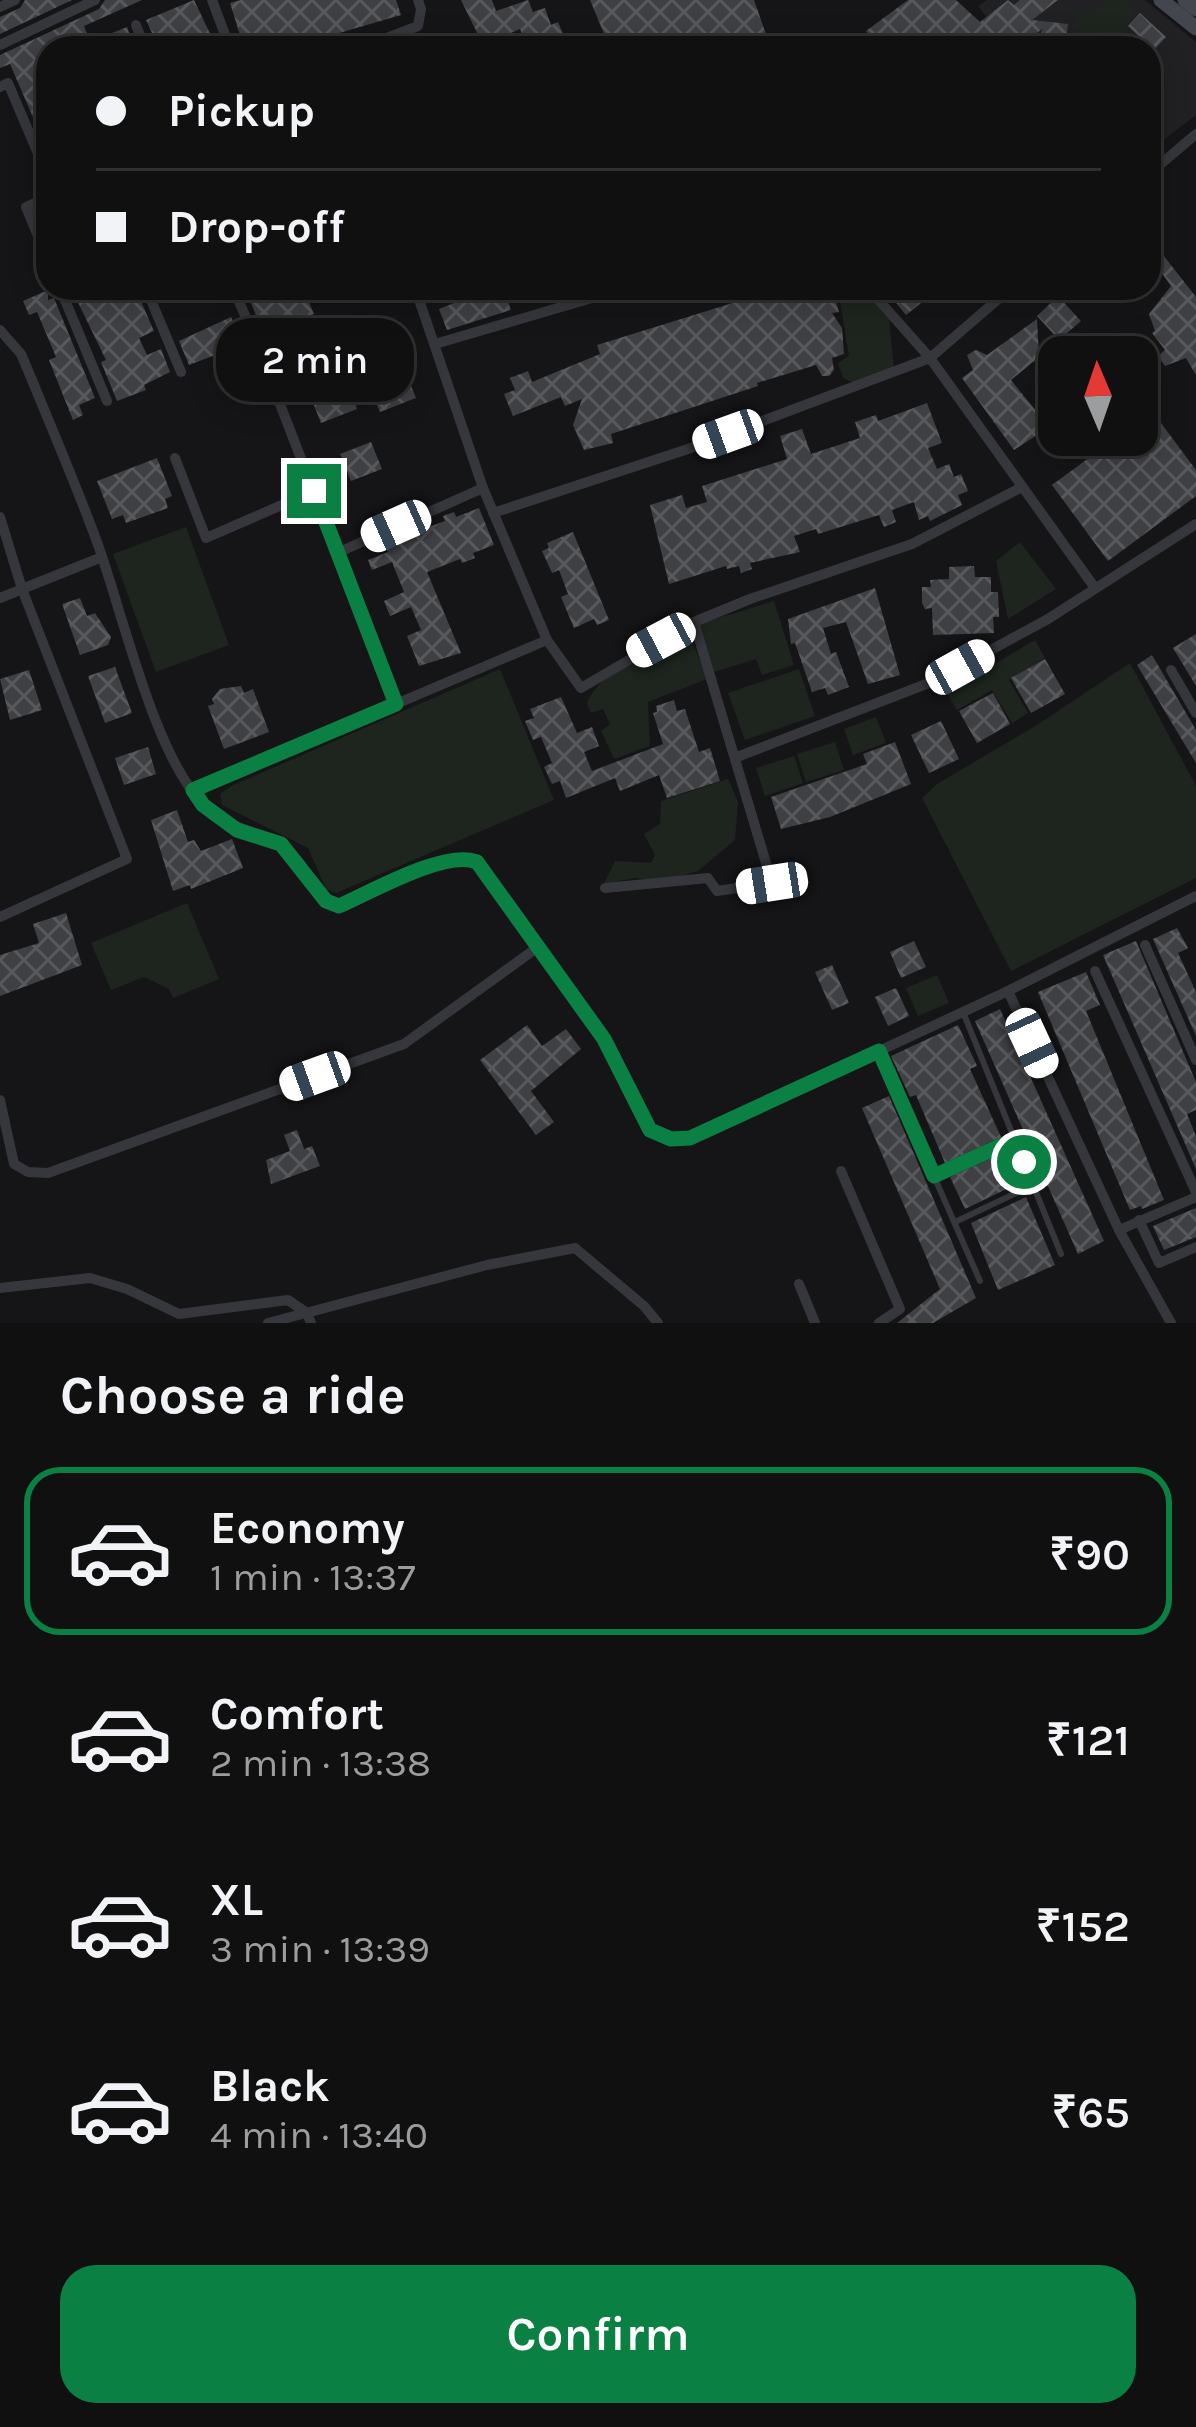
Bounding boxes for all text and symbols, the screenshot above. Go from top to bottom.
text: Pickup [168,85,315,137]
text: Drop-off [168,201,345,253]
callout: 2 min [215,317,413,401]
north arrow [1038,336,1158,456]
map controls [1038,336,1158,456]
text: 2 min [262,337,368,383]
car [688,405,768,463]
route end [287,464,341,518]
car [356,495,436,557]
car [621,607,701,673]
car [920,634,1000,700]
car [734,860,810,906]
car [1000,1003,1064,1083]
car [275,1047,355,1105]
route start [997,1135,1051,1189]
text: Choose a ride [60,1363,406,1427]
icon: car [66,1497,174,1605]
text: Economy [210,1502,405,1554]
text: ₹90 [1049,1528,1130,1580]
text: 1 min · 13:37 [210,1554,416,1600]
icon: car [66,1683,174,1791]
text: Comfort [210,1688,384,1740]
text: ₹121 [1046,1714,1130,1766]
text: 2 min · 13:38 [210,1740,431,1786]
icon: car [66,1869,174,1977]
text: XL [210,1874,263,1926]
text: ₹152 [1036,1900,1130,1952]
text: 3 min · 13:39 [210,1926,430,1972]
icon: car [66,2055,174,2163]
text: Black [210,2060,330,2112]
text: ₹65 [1051,2086,1130,2138]
text: 4 min · 13:40 [210,2112,428,2158]
button: Confirm [60,2265,1136,2403]

